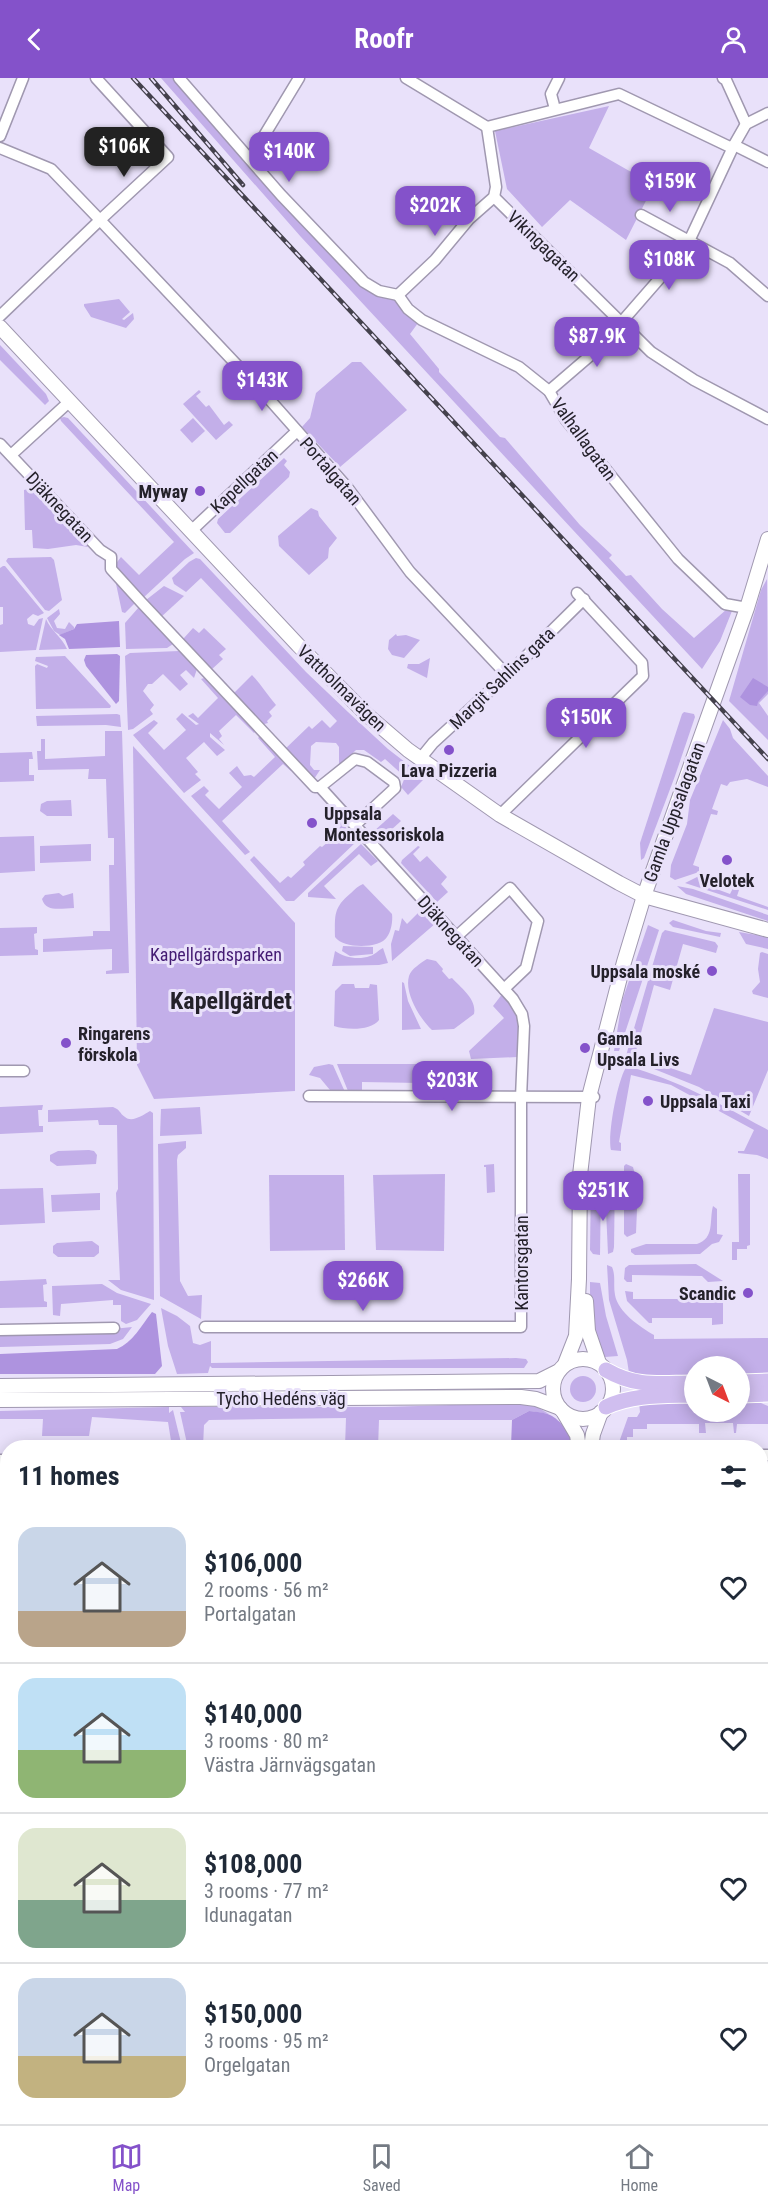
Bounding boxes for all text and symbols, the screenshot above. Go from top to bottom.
icon: back [18,23,51,56]
text: Roofr [354,23,414,55]
icon: person [717,23,750,56]
pin: $106K [82,127,166,178]
pin: $140K [247,132,331,183]
text: $106K [98,134,150,158]
text: $140K [263,139,315,163]
pin: $159K [628,162,712,213]
text: $159K [644,169,696,193]
pin: $202K [393,186,477,237]
text: $202K [409,193,461,217]
street label: Vikingagatan [503,206,585,286]
pin: $108K [627,240,711,291]
text: $108K [643,247,695,271]
pin: $87.9K [548,317,646,368]
text: $87.9K [568,324,626,348]
pin: $143K [220,361,304,412]
text: $143K [236,368,288,392]
street label: Valhallagatan [547,394,621,484]
street label: Portalgatan [296,433,366,509]
street label: Kapellgatan [206,445,282,517]
street label: Djäknegatan [22,468,98,546]
place label: Myway [139,481,188,502]
marker: Myway [193,484,207,498]
street label: Margit Sahlins gata [445,623,559,733]
street label: Vattholmavägen [293,640,391,736]
pin: $150K [544,698,628,749]
text: $150K [560,705,612,729]
street label: Gamla Uppsalagatan [639,739,709,885]
marker: Lava Pizzeria [442,743,456,757]
place label: Lava Pizzeria [401,760,497,781]
place label: Uppsala Montessoriskola [324,803,444,845]
marker: Uppsala Montessoriskola [305,816,319,830]
marker: Velotek [720,853,734,867]
place label: Velotek [700,870,755,891]
street label: Djäknegatan [414,891,488,971]
park label: Kapellgärdsparken [150,944,282,965]
place label: Uppsala moské [591,961,700,982]
marker: Uppsala moské [705,964,719,978]
district label: Kapellgärdet [170,987,292,1015]
place label: Ringarens förskola [78,1023,150,1065]
place label: Gamla Upsala Livs [597,1028,679,1070]
marker: Ringarens förskola [59,1036,73,1050]
marker: Gamla Upsala Livs [578,1041,592,1055]
pin: $203K [410,1061,494,1112]
text: $203K [426,1068,478,1092]
place label: Uppsala Taxi [660,1091,751,1112]
marker: Uppsala Taxi [641,1094,655,1108]
pin: $251K [561,1171,645,1222]
text: $251K [577,1178,629,1202]
street label: Kantorsgatan [511,1215,532,1311]
pin: $266K [321,1261,405,1312]
text: $266K [337,1268,389,1292]
place label: Scandic [679,1283,736,1304]
marker: Scandic [741,1286,755,1300]
north arrow [684,1356,750,1422]
map controls [684,1356,750,1422]
street label: Tycho Hedéns väg [216,1388,346,1409]
icon: filters [717,1460,750,1493]
text: 11 homes [18,1461,120,1491]
text: $106,000 [204,1548,302,1578]
icon: home [66,1551,138,1623]
icon: heart [717,1571,750,1604]
text: 2 rooms · 56 m² [204,1578,329,1602]
text: Portalgatan [204,1602,296,1626]
text: $140,000 [204,1699,302,1729]
icon: home [66,1702,138,1774]
icon: heart [717,1722,750,1755]
text: 3 rooms · 80 m² [204,1729,329,1753]
text: Västra Järnvägsgatan [204,1753,376,1777]
text: $108,000 [204,1849,302,1879]
icon: home [66,1852,138,1924]
icon: heart [717,1872,750,1905]
text: 3 rooms · 77 m² [204,1879,329,1903]
text: Idunagatan [204,1903,293,1927]
text: $150,000 [204,1999,302,2029]
icon: home [66,2002,138,2074]
icon: heart [717,2022,750,2055]
text: 3 rooms · 95 m² [204,2029,329,2053]
text: Orgelgatan [204,2053,290,2077]
tab: Map [110,2140,143,2195]
tab: Saved [363,2140,401,2195]
tab: Home [621,2140,658,2195]

